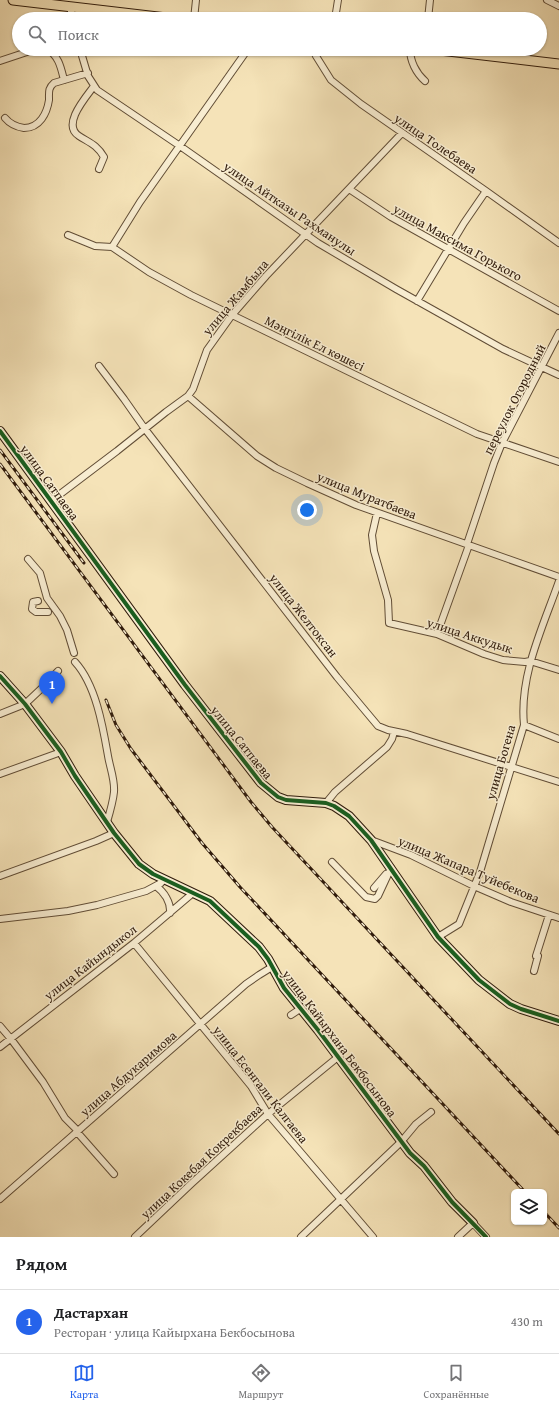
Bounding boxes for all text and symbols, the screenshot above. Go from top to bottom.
search box [12,12,547,56]
icon: search [26,23,48,45]
text: Поиск [58,24,99,45]
street label: улица Толебаева [390,108,482,179]
street label: улица Айтказы Рахманулы [219,156,360,260]
street label: улица Максима Горького [389,199,526,286]
street label: улица Жамбыла [197,255,273,340]
street label: Мәңгілік Ел көшесі [262,311,368,376]
street label: переулок Огородный [478,340,551,458]
street label: улица Сатпаева [15,440,84,525]
street label: улица Муратбаева [313,466,420,524]
your location [297,500,317,520]
street label: улица Желтоксан [264,568,343,662]
street label: улица Аккудык [424,612,515,658]
pin: 1 [39,671,65,704]
street label: улица Сатпаева [205,701,278,784]
street label: улица Богена [480,722,520,803]
street label: улица Жапара Туйебекова [394,831,543,908]
street label: улица Кайындыкол [39,920,141,1005]
street label: улица Кайырхана Бекбосынова [277,965,402,1122]
street label: улица Есенгали Калгаева [208,1021,313,1148]
street label: улица Абдукаримова [75,1026,181,1121]
street label: улица Кокебая Кокрекбаева [135,1099,267,1224]
map controls [511,1189,547,1225]
button: layers [511,1189,547,1225]
text: Рядом [16,1251,67,1276]
text: Дастархан [54,1302,128,1323]
text: 1 [26,1312,32,1331]
text: 430 m [511,1312,543,1331]
text: Ресторан · улица Кайырхана Бекбосынова [54,1323,295,1342]
tab: Карта [70,1362,98,1402]
tab: Маршрут [238,1362,283,1402]
tab: Сохранённые [423,1362,489,1402]

